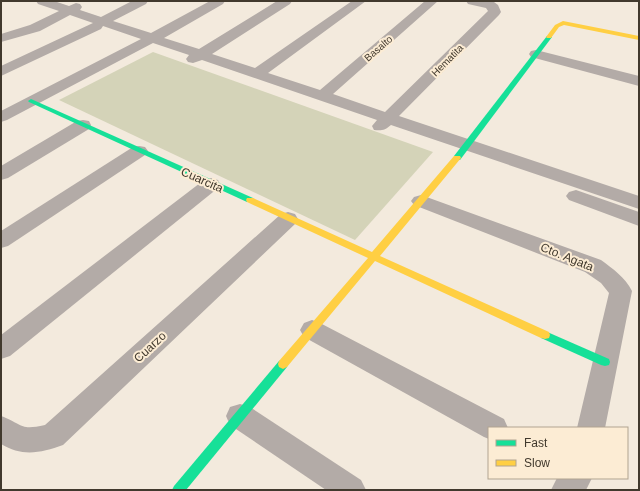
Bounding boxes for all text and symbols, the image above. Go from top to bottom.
street label: Basalto [362,33,395,63]
street label: Hematita [429,42,466,78]
street label: Cuarcita [179,165,226,196]
street label: Cto. Agata [538,240,596,274]
street label: Cuarzo [131,328,169,365]
legend [488,427,628,479]
text: Fast [524,436,548,450]
text: Slow [524,456,550,470]

